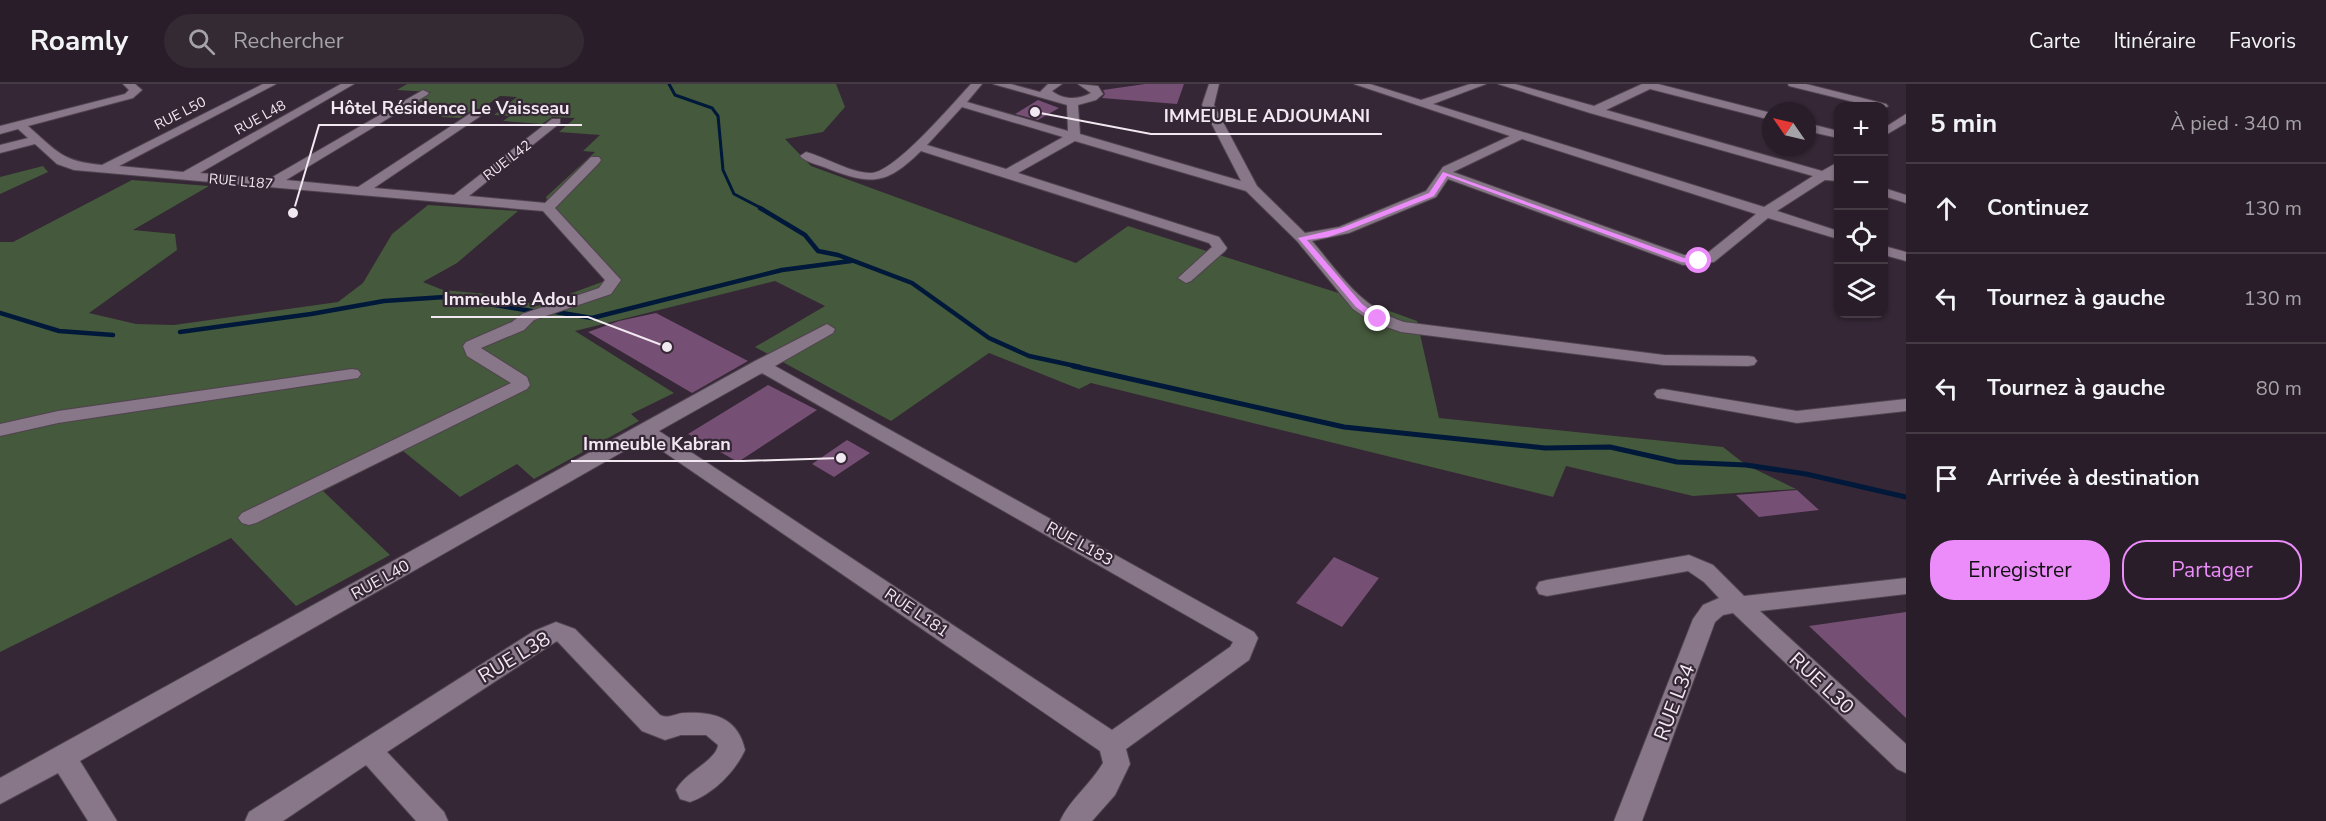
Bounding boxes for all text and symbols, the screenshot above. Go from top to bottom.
search box [164,14,584,68]
text: Roamly [30,22,128,60]
icon: search [185,25,218,58]
text: Rechercher [233,26,344,56]
text: Carte [2029,27,2080,55]
text: Itinéraire [2113,27,2196,55]
text: Favoris [2229,27,2296,55]
callout: Hôtel Résidence Le Vaisseau [319,89,582,125]
street label: RUE L50 [151,92,209,135]
street label: RUE L48 [231,96,289,139]
text: Hôtel Résidence Le Vaisseau [330,96,570,120]
callout: IMMEUBLE ADJOUMANI [1151,98,1382,134]
north arrow [1762,102,1816,156]
map controls [1834,102,1888,318]
button: + [1834,102,1888,156]
text: IMMEUBLE ADJOUMANI [1164,104,1370,128]
text: 5 min [1930,106,1997,141]
text: À pied · 340 m [2171,110,2302,137]
street label: RUE L42 [479,136,535,185]
button: − [1834,156,1888,210]
street label: RUE L187 [208,169,274,194]
icon: ahead [1930,192,1963,225]
text: Continuez [1987,193,2089,223]
text: 130 m [2244,195,2302,222]
button: locate [1834,210,1888,264]
route start [1685,247,1711,273]
button: layers [1834,264,1888,318]
callout: Immeuble Adou [431,281,588,317]
icon: left [1930,282,1963,315]
text: Tournez à gauche [1987,283,2165,313]
text: 130 m [2244,285,2302,312]
text: Immeuble Adou [444,287,576,311]
route end [1364,305,1390,331]
icon: left [1930,372,1963,405]
text: Tournez à gauche [1987,373,2165,403]
text: 80 m [2256,375,2302,402]
callout: Immeuble Kabran [571,425,743,461]
text: Immeuble Kabran [583,432,731,456]
icon: arrive [1930,462,1963,495]
text: Arrivée à destination [1987,463,2200,493]
street label: RUE L183 [1042,516,1117,571]
button: Enregistrer [1930,540,2110,600]
button: Partager [2122,540,2302,600]
street label: RUE L40 [347,555,414,605]
street label: RUE L181 [880,583,953,642]
street label: RUE L38 [473,625,555,690]
street label: RUE L30 [1783,646,1860,720]
street label: RUE L34 [1648,660,1701,744]

